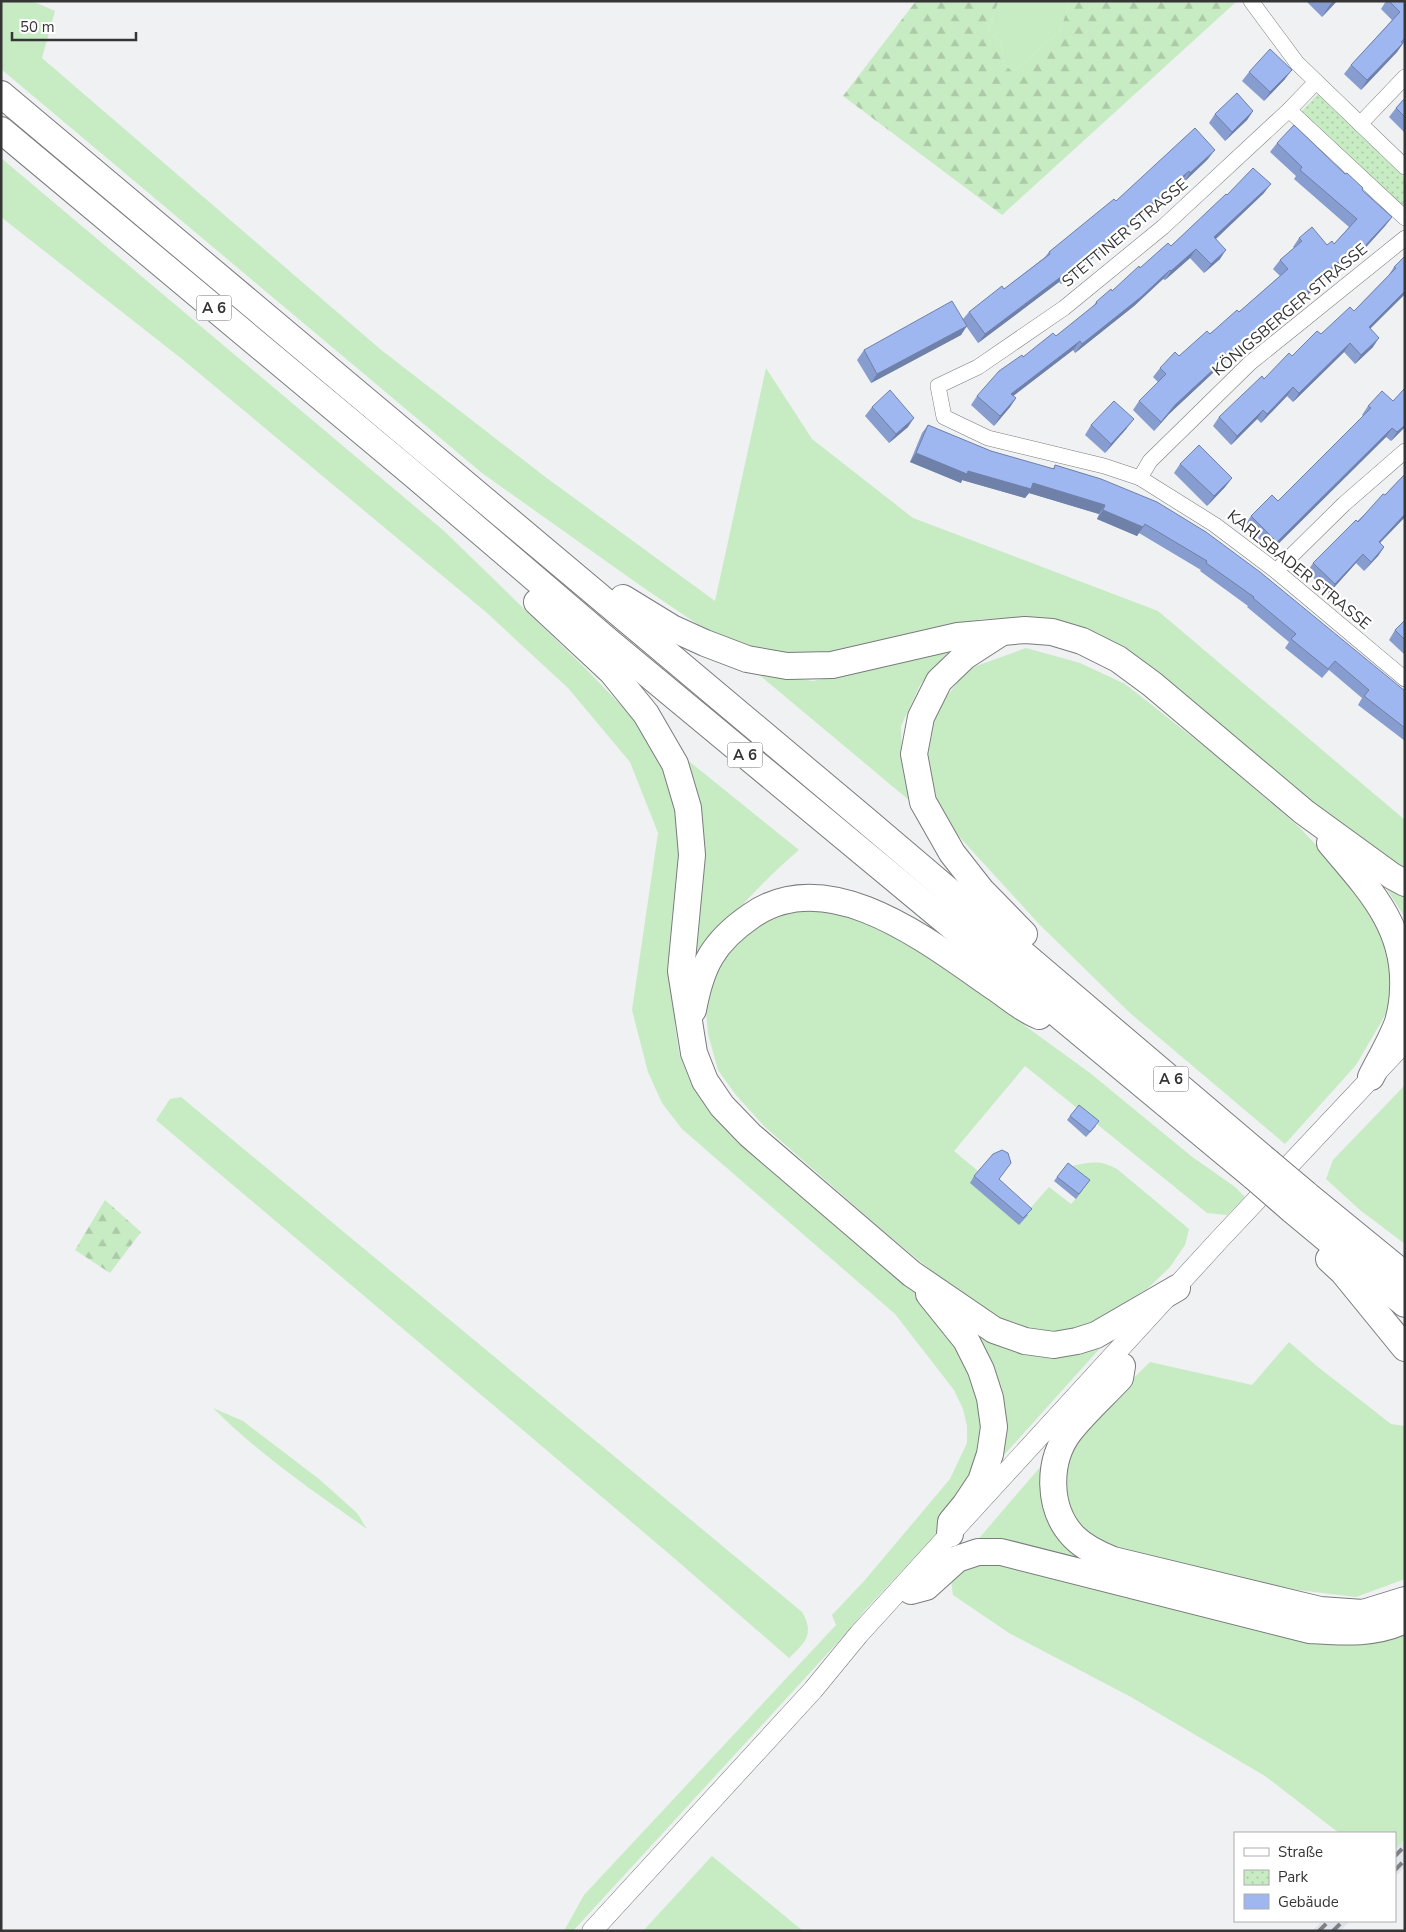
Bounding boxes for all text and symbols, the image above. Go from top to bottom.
scale bar [12,10,136,42]
text: 50 m [20,17,55,37]
street label: STETTINER STRASSE [1057,174,1193,292]
street label: KÖNIGSBERGER STRASSE [1208,239,1372,381]
road number: A 6 [196,296,232,320]
street label: KARLSBADER STRASSE [1223,505,1375,635]
road number: A 6 [728,742,762,768]
road number: A 6 [1154,1066,1188,1092]
legend [1234,1832,1396,1922]
text: Straße [1278,1842,1323,1862]
text: Park [1278,1867,1308,1887]
text: Gebäude [1278,1892,1339,1912]

